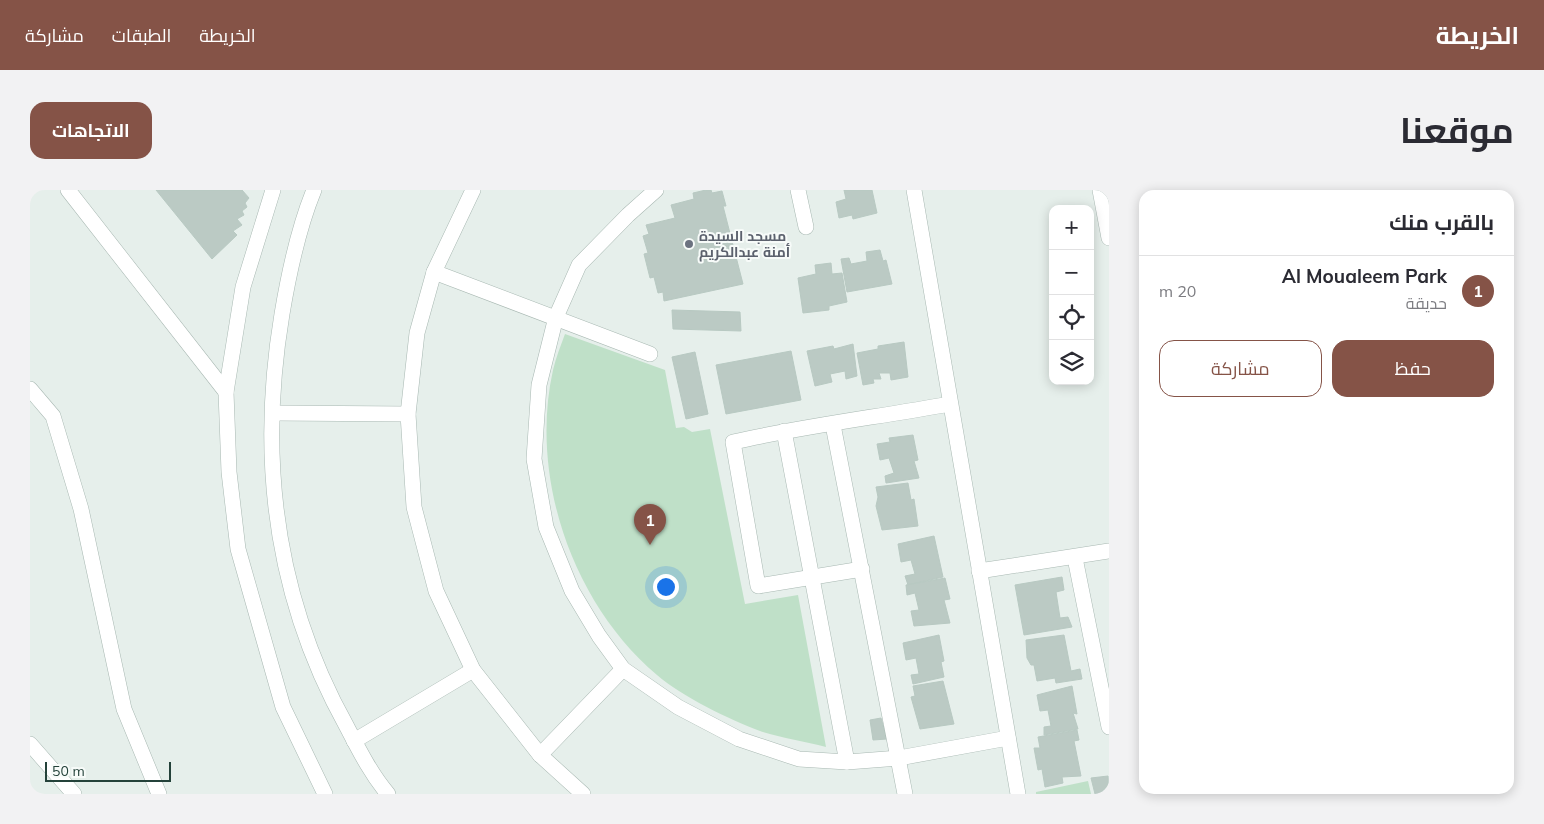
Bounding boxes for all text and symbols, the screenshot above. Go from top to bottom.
text: الخريطة [1436,20,1519,50]
text: مشاركة [25,24,84,47]
text: الطبقات [112,24,171,47]
text: الخريطة [199,24,256,47]
button: الاتجاهات [30,102,152,159]
text: موقعنا [1400,108,1514,152]
map controls [1049,205,1094,385]
button: + [1049,205,1094,250]
text: بالقرب منك [1389,209,1494,235]
place label: مسجد السيدة أمنة عبدالكريم [699,227,790,262]
marker: مسجد السيدة أمنة عبدالكريم [683,238,695,250]
button: − [1049,250,1094,295]
text: Al Moualeem Park [1282,264,1447,288]
text: 20 m [1159,281,1196,301]
text: 1 [1473,281,1483,301]
text: حديقة [1406,293,1447,313]
button: locate [1049,295,1094,340]
button: layers [1049,340,1094,385]
button: مشاركة [1159,340,1322,397]
button: حفظ [1332,340,1494,397]
pin: 1 [634,504,666,545]
your location [653,574,679,600]
scale bar [45,759,171,782]
text: 50 m [52,762,85,780]

